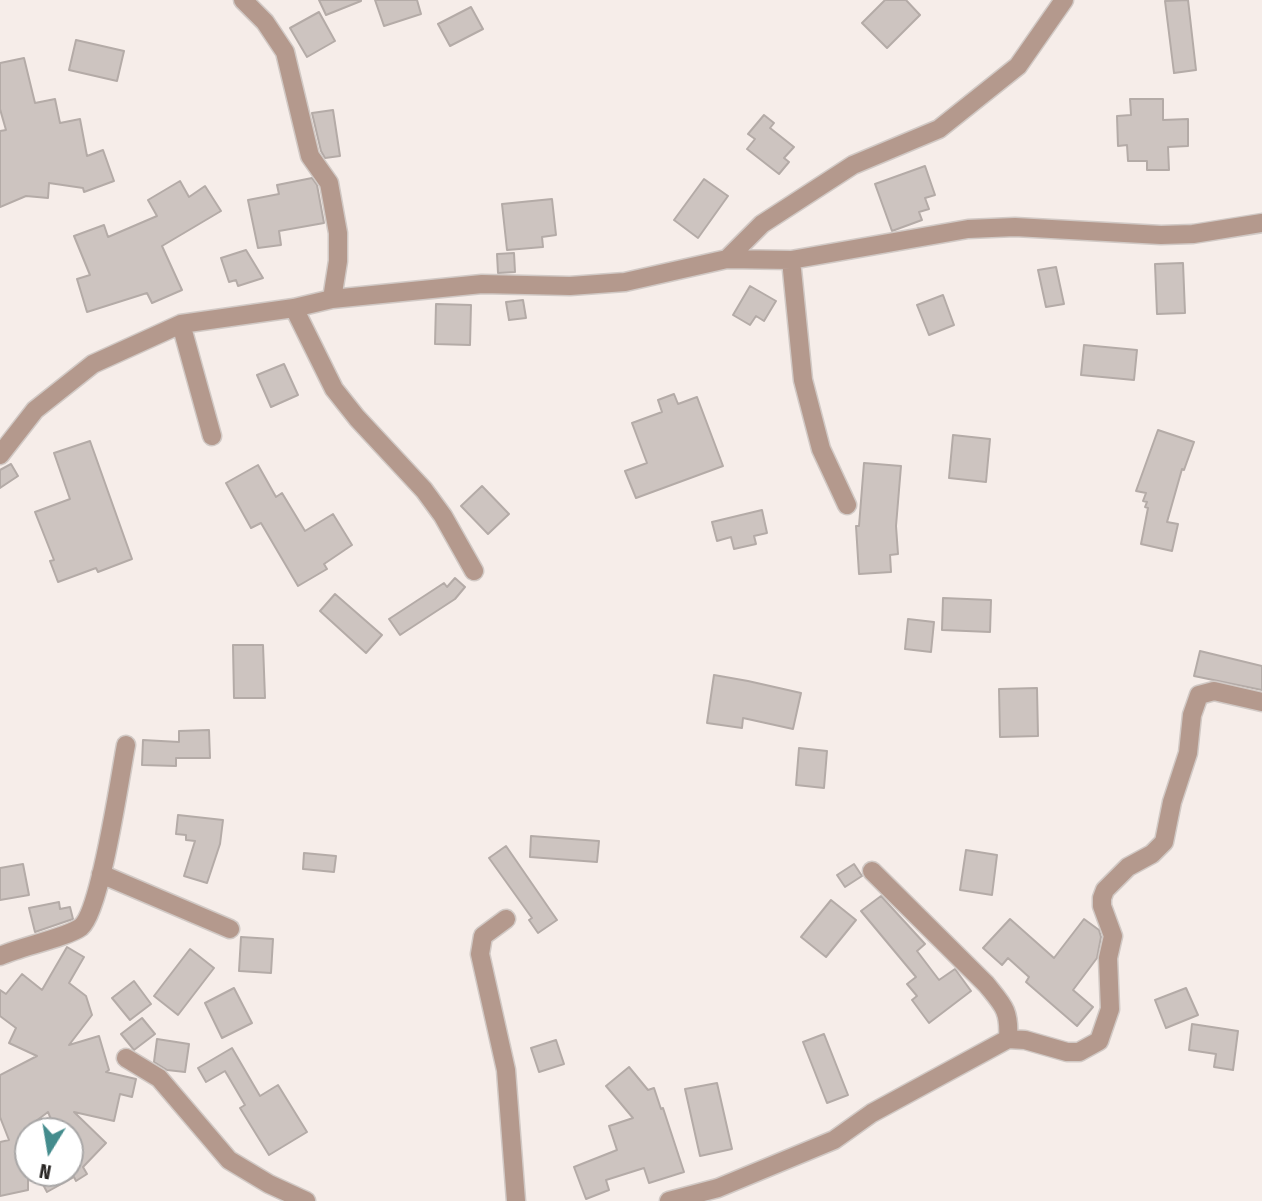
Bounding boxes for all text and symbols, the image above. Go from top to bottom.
north arrow [14,1117,84,1187]
text: N [38,1159,53,1184]

